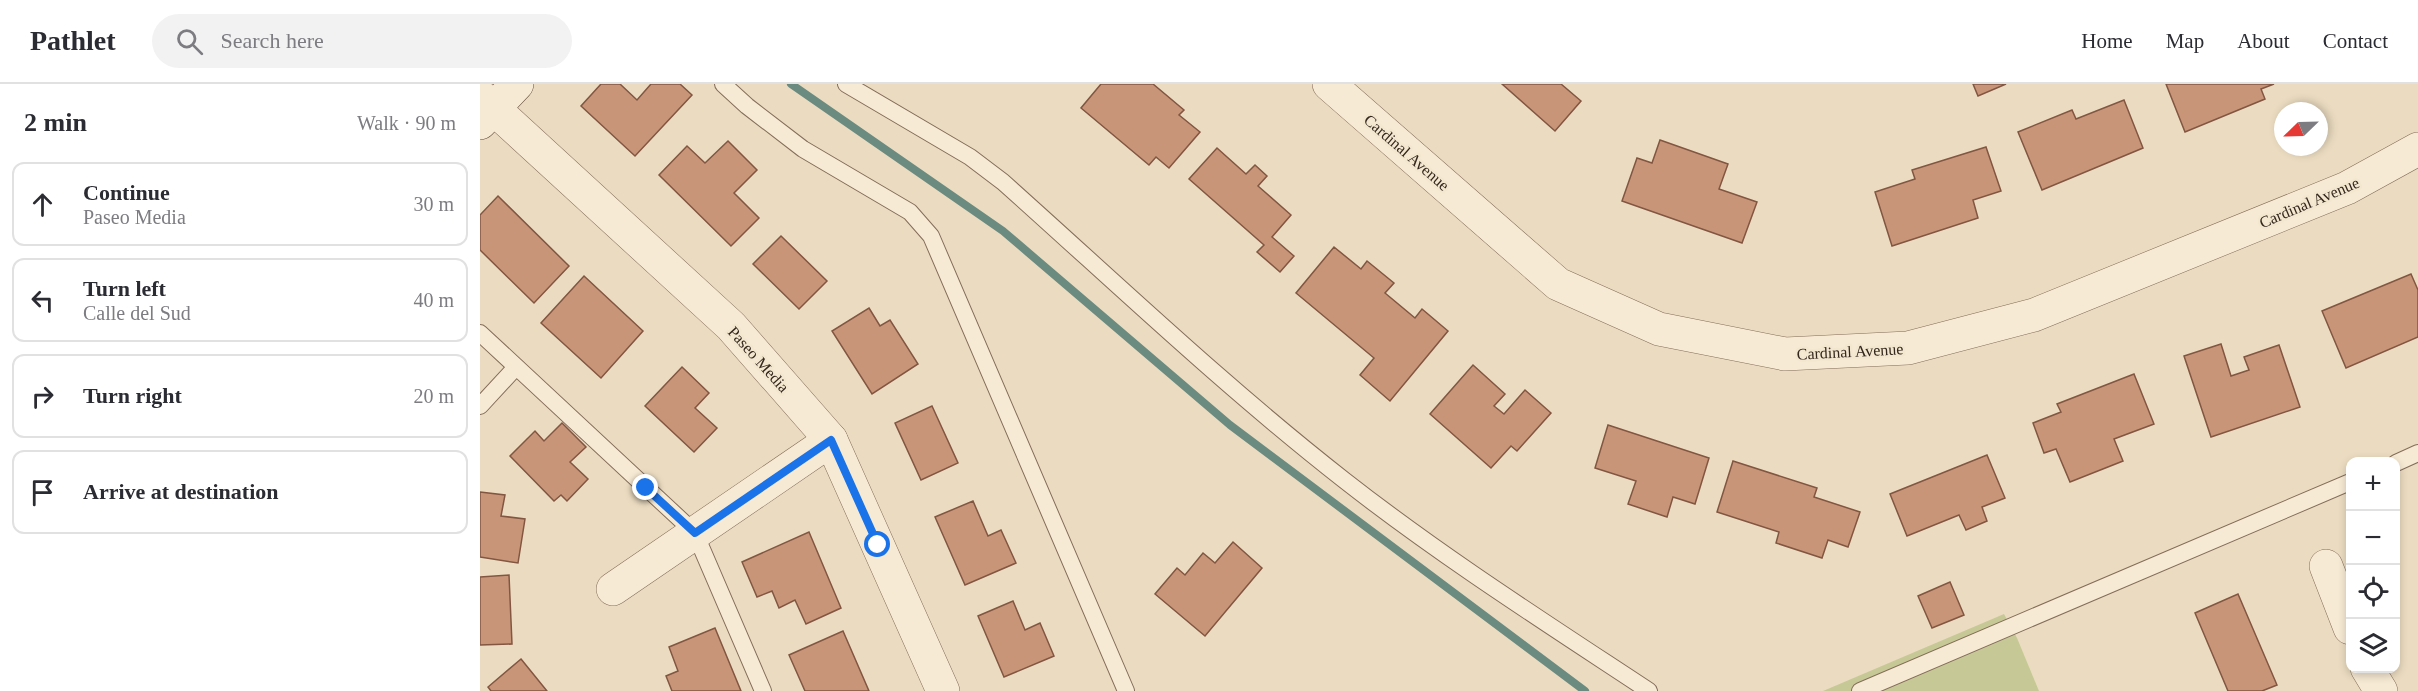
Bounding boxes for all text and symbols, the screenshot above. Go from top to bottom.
search box [152,14,572,68]
text: Pathlet [30,25,116,56]
icon: search [173,25,206,58]
text: Search here [221,28,324,53]
text: Home [2081,29,2133,53]
text: Map [2166,29,2204,53]
text: About [2237,29,2290,53]
text: Contact [2323,29,2388,53]
north arrow [2274,102,2328,156]
text: 2 min [24,108,87,137]
street label: Cardinal Avenue [1361,111,1453,194]
text: Walk · 90 m [357,112,456,134]
street label: Cardinal Avenue [2257,174,2362,231]
text: Continue [83,180,170,205]
icon: ahead [26,188,59,221]
text: 30 m [413,193,454,215]
text: Paseo Media [83,206,186,228]
text: Turn left [83,276,166,301]
icon: left [26,284,59,317]
text: 40 m [413,289,454,311]
text: Calle del Sud [83,302,191,324]
street label: Paseo Media [725,323,792,396]
street label: Cardinal Avenue [1796,340,1904,363]
icon: right [26,380,59,413]
text: Turn right [83,383,182,408]
text: 20 m [413,385,454,407]
map controls [2346,457,2400,673]
button: + [2346,457,2400,511]
route end [632,474,658,500]
icon: arrive [26,476,59,509]
text: Arrive at destination [83,479,279,504]
button: − [2346,511,2400,565]
route start [864,531,890,557]
button: locate [2346,565,2400,619]
button: layers [2346,619,2400,673]

